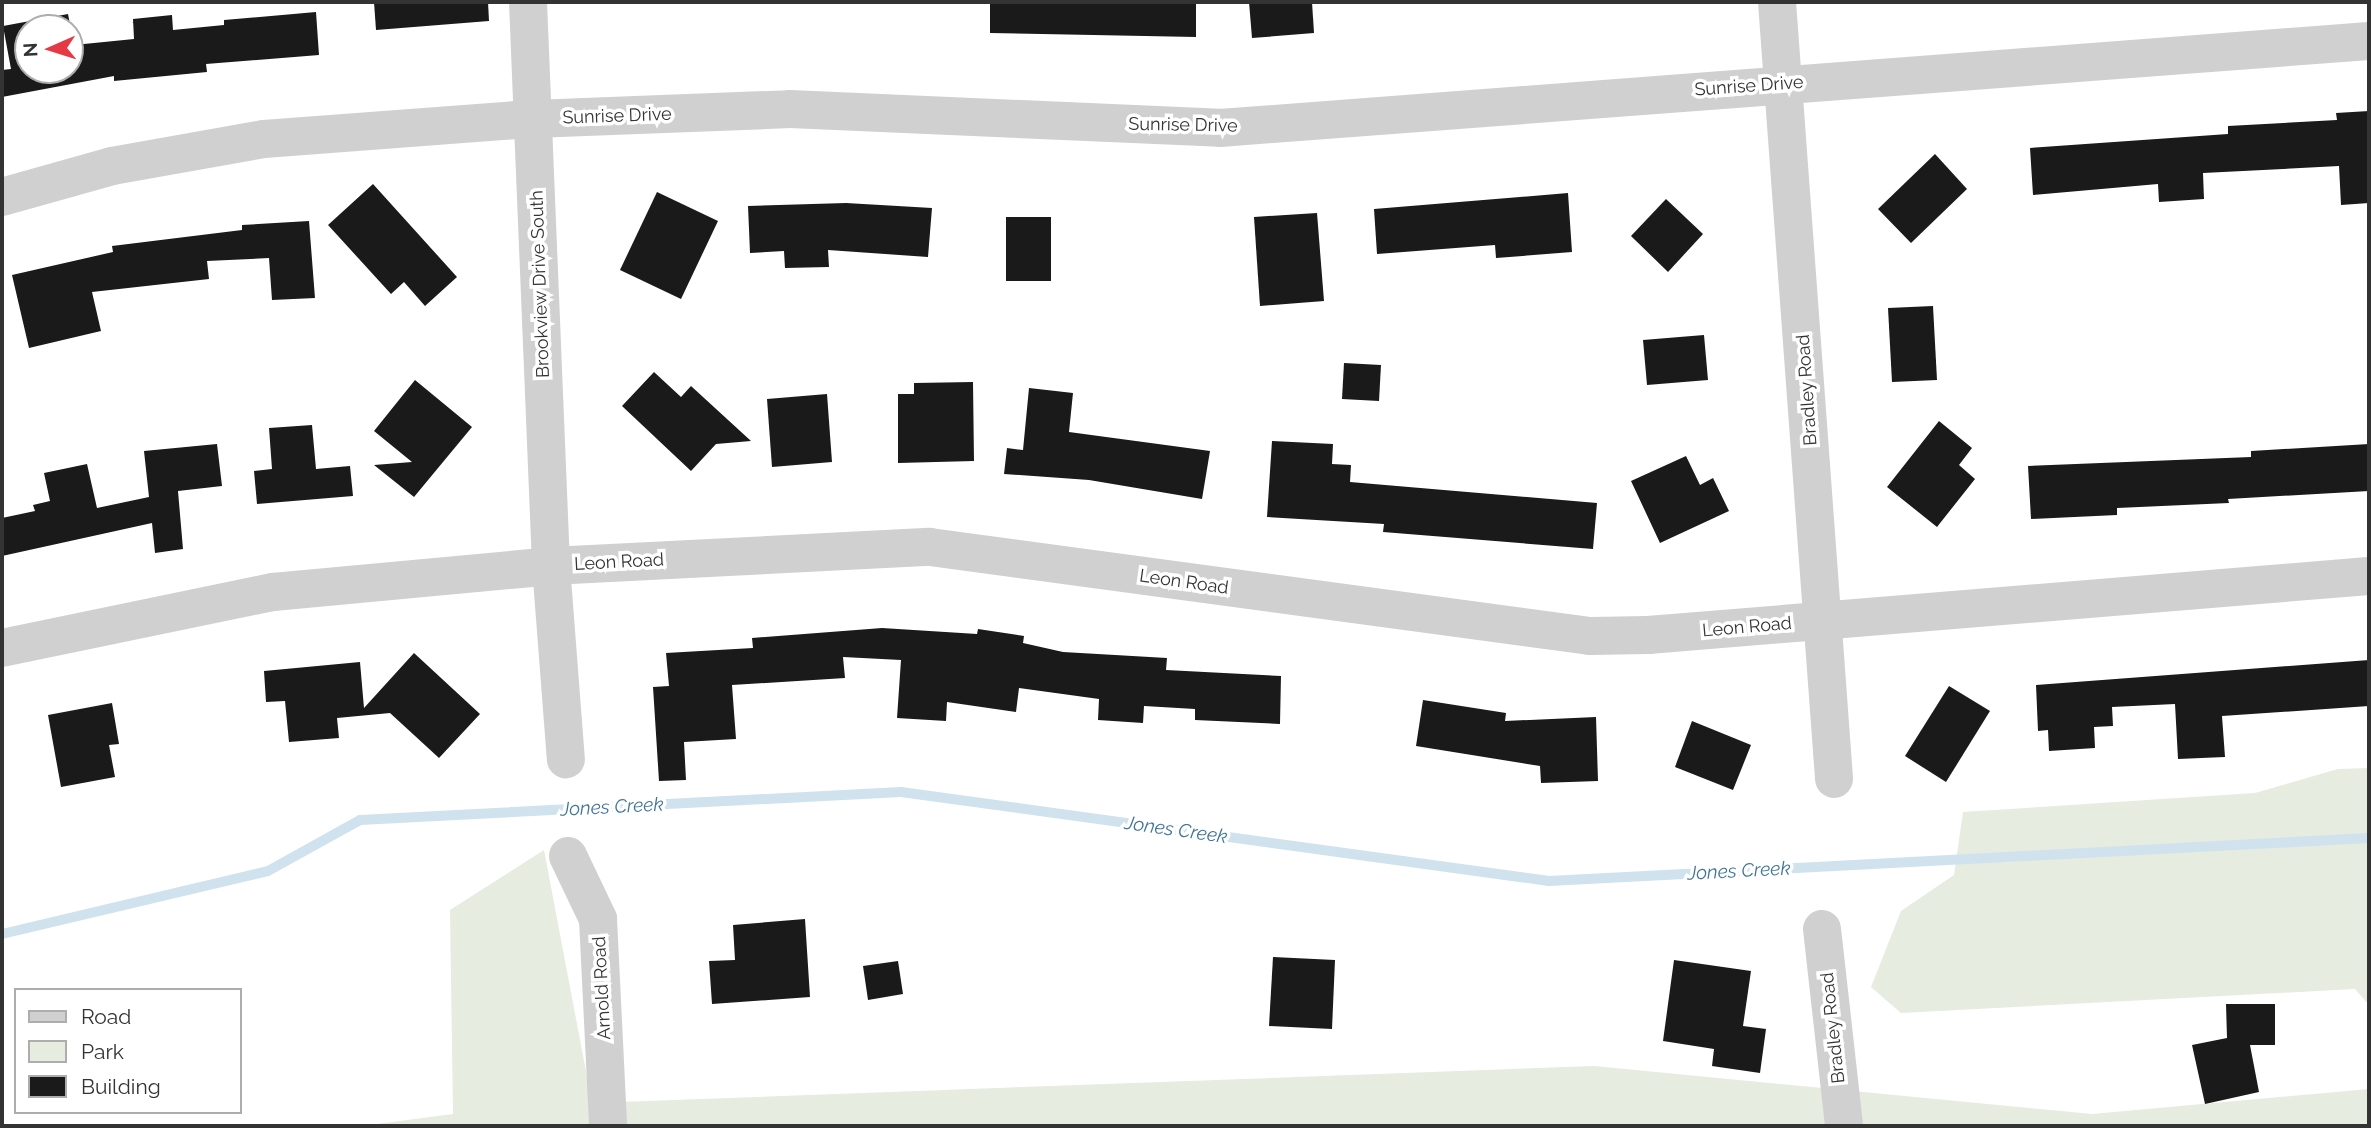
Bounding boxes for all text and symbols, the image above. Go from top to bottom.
north arrow [14,14,84,84]
text: N [19,42,41,58]
street label: Sunrise Drive [1694,71,1804,101]
street label: Sunrise Drive [562,103,672,129]
street label: Sunrise Drive [1128,113,1238,137]
street label: Brookview Drive South [526,189,554,379]
street label: Bradley Road [1792,333,1822,447]
street label: Leon Road [574,549,664,575]
street label: Leon Road [1138,565,1230,599]
street label: Leon Road [1701,612,1793,642]
water label: Jones Creek [560,793,664,821]
water label: Jones Creek [1123,812,1229,848]
water label: Jones Creek [1687,857,1791,885]
street label: Arnold Road [589,936,615,1040]
street label: Bradley Road [1816,971,1850,1085]
legend [14,988,242,1114]
text: Road [81,1004,131,1029]
text: Park [81,1039,124,1064]
text: Building [81,1074,161,1099]

